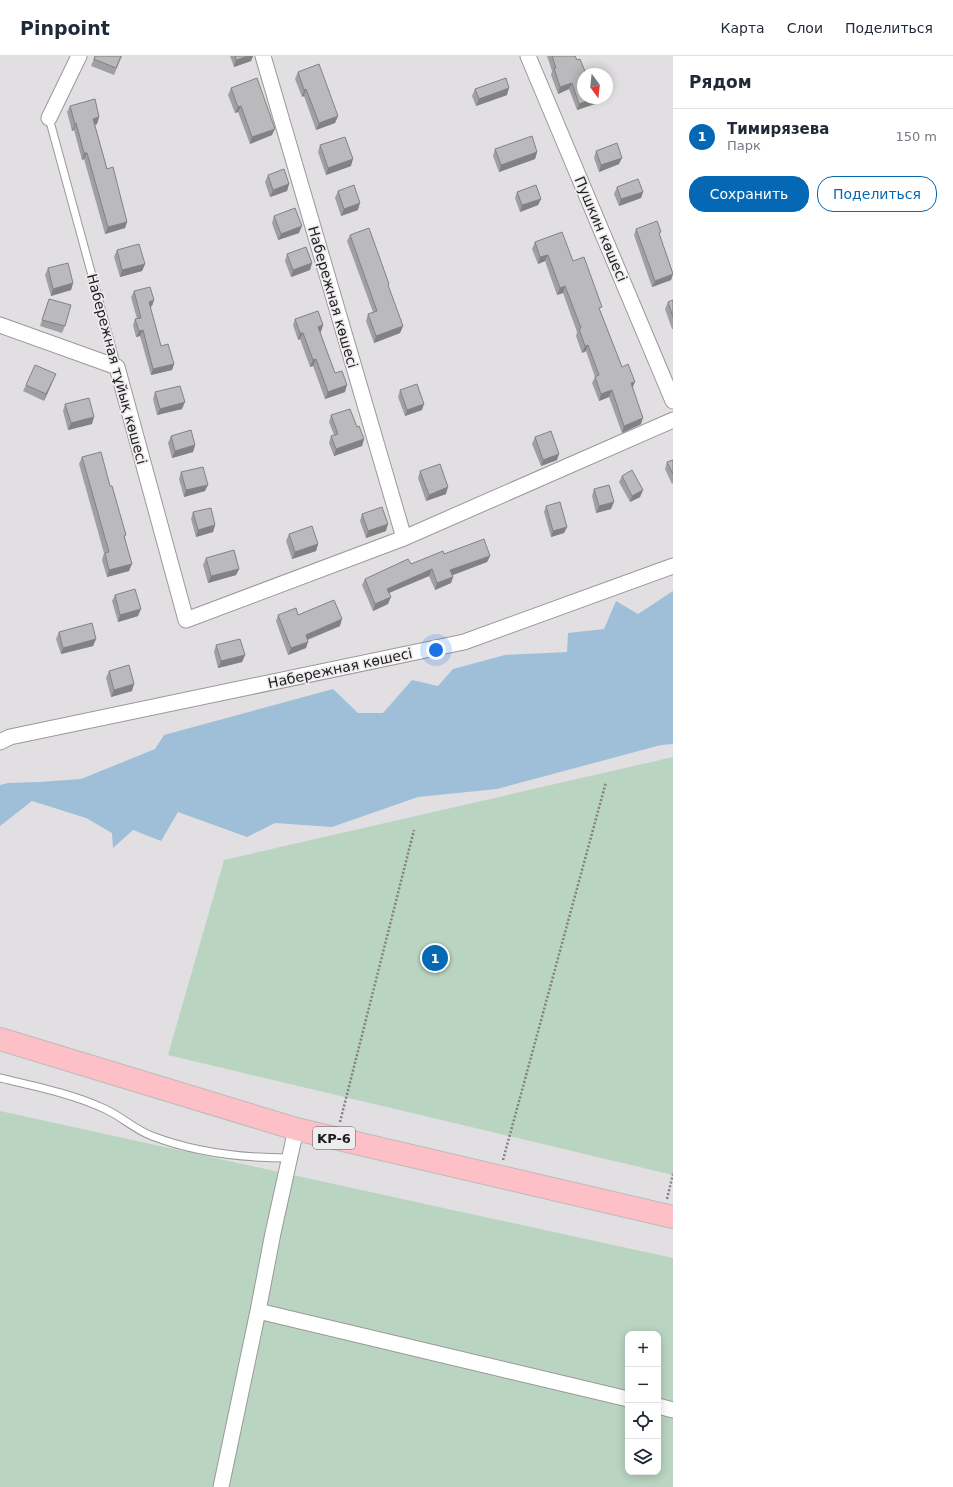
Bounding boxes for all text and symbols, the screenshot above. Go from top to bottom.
text: Pinpoint [20,17,110,39]
text: Карта [721,20,765,36]
text: Слои [787,20,823,36]
text: Поделиться [845,20,933,36]
north arrow [577,68,613,104]
text: Рядом [689,72,752,92]
text: Тимирязева [727,120,829,138]
text: 1 [697,129,707,144]
text: 150 m [895,129,937,144]
text: Парк [727,138,761,153]
street label: Пушкин көшесі [572,174,630,284]
button: Сохранить [689,176,809,212]
button: Поделиться [817,176,937,212]
street label: Набережная көшесі [305,224,361,370]
street label: Набережная тұйық көшесі [84,272,150,466]
your location [426,640,446,660]
street label: Набережная көшесі [266,645,414,691]
pin: 1 [422,943,448,973]
road number: KP-6 [313,1127,355,1149]
map controls [625,1331,661,1475]
button: + [625,1331,661,1367]
button: − [625,1367,661,1403]
button: locate [625,1403,661,1439]
button: layers [625,1439,661,1475]

